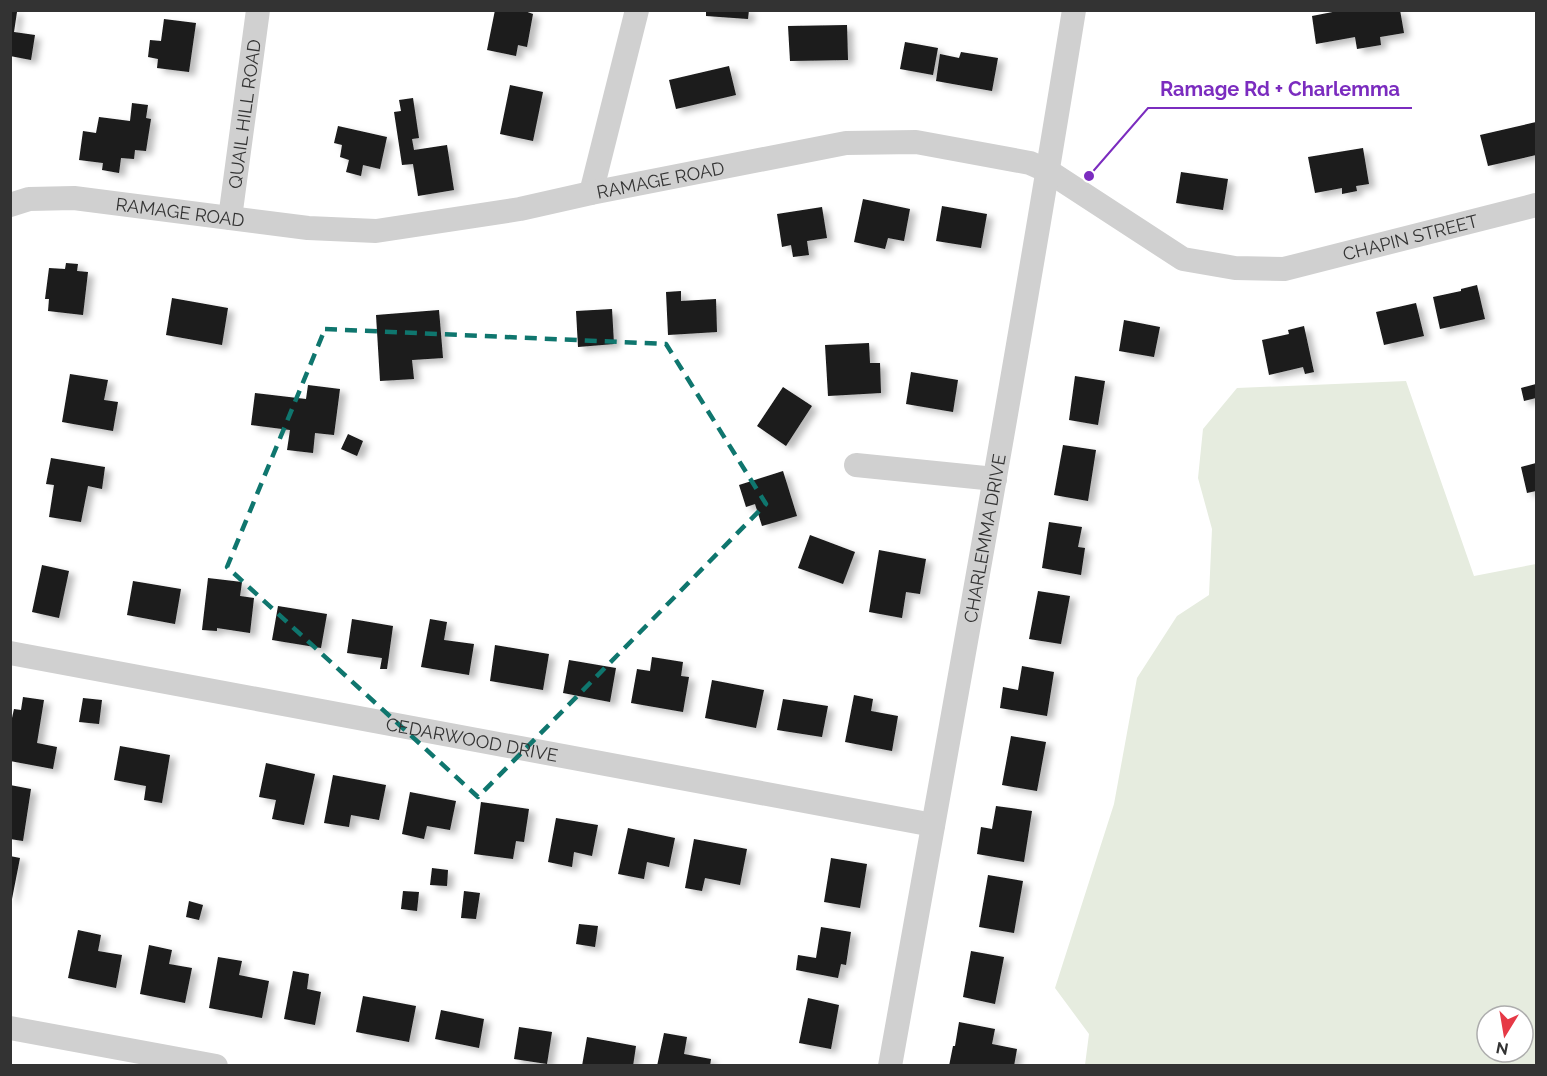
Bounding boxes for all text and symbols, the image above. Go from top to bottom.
street label: QUAIL HILL ROAD [224,38,264,190]
callout: Ramage Rd + Charlemma [1148,70,1412,108]
text: Ramage Rd + Charlemma [1160,77,1400,101]
street label: RAMAGE ROAD [595,157,726,202]
street label: RAMAGE ROAD [115,193,246,230]
street label: CHAPIN STREET [1340,210,1480,264]
street label: CHARLEMMA DRIVE [959,452,1009,624]
street label: CEDARWOOD DRIVE [384,713,560,765]
north arrow [1475,1004,1535,1064]
text: N [1494,1038,1510,1059]

